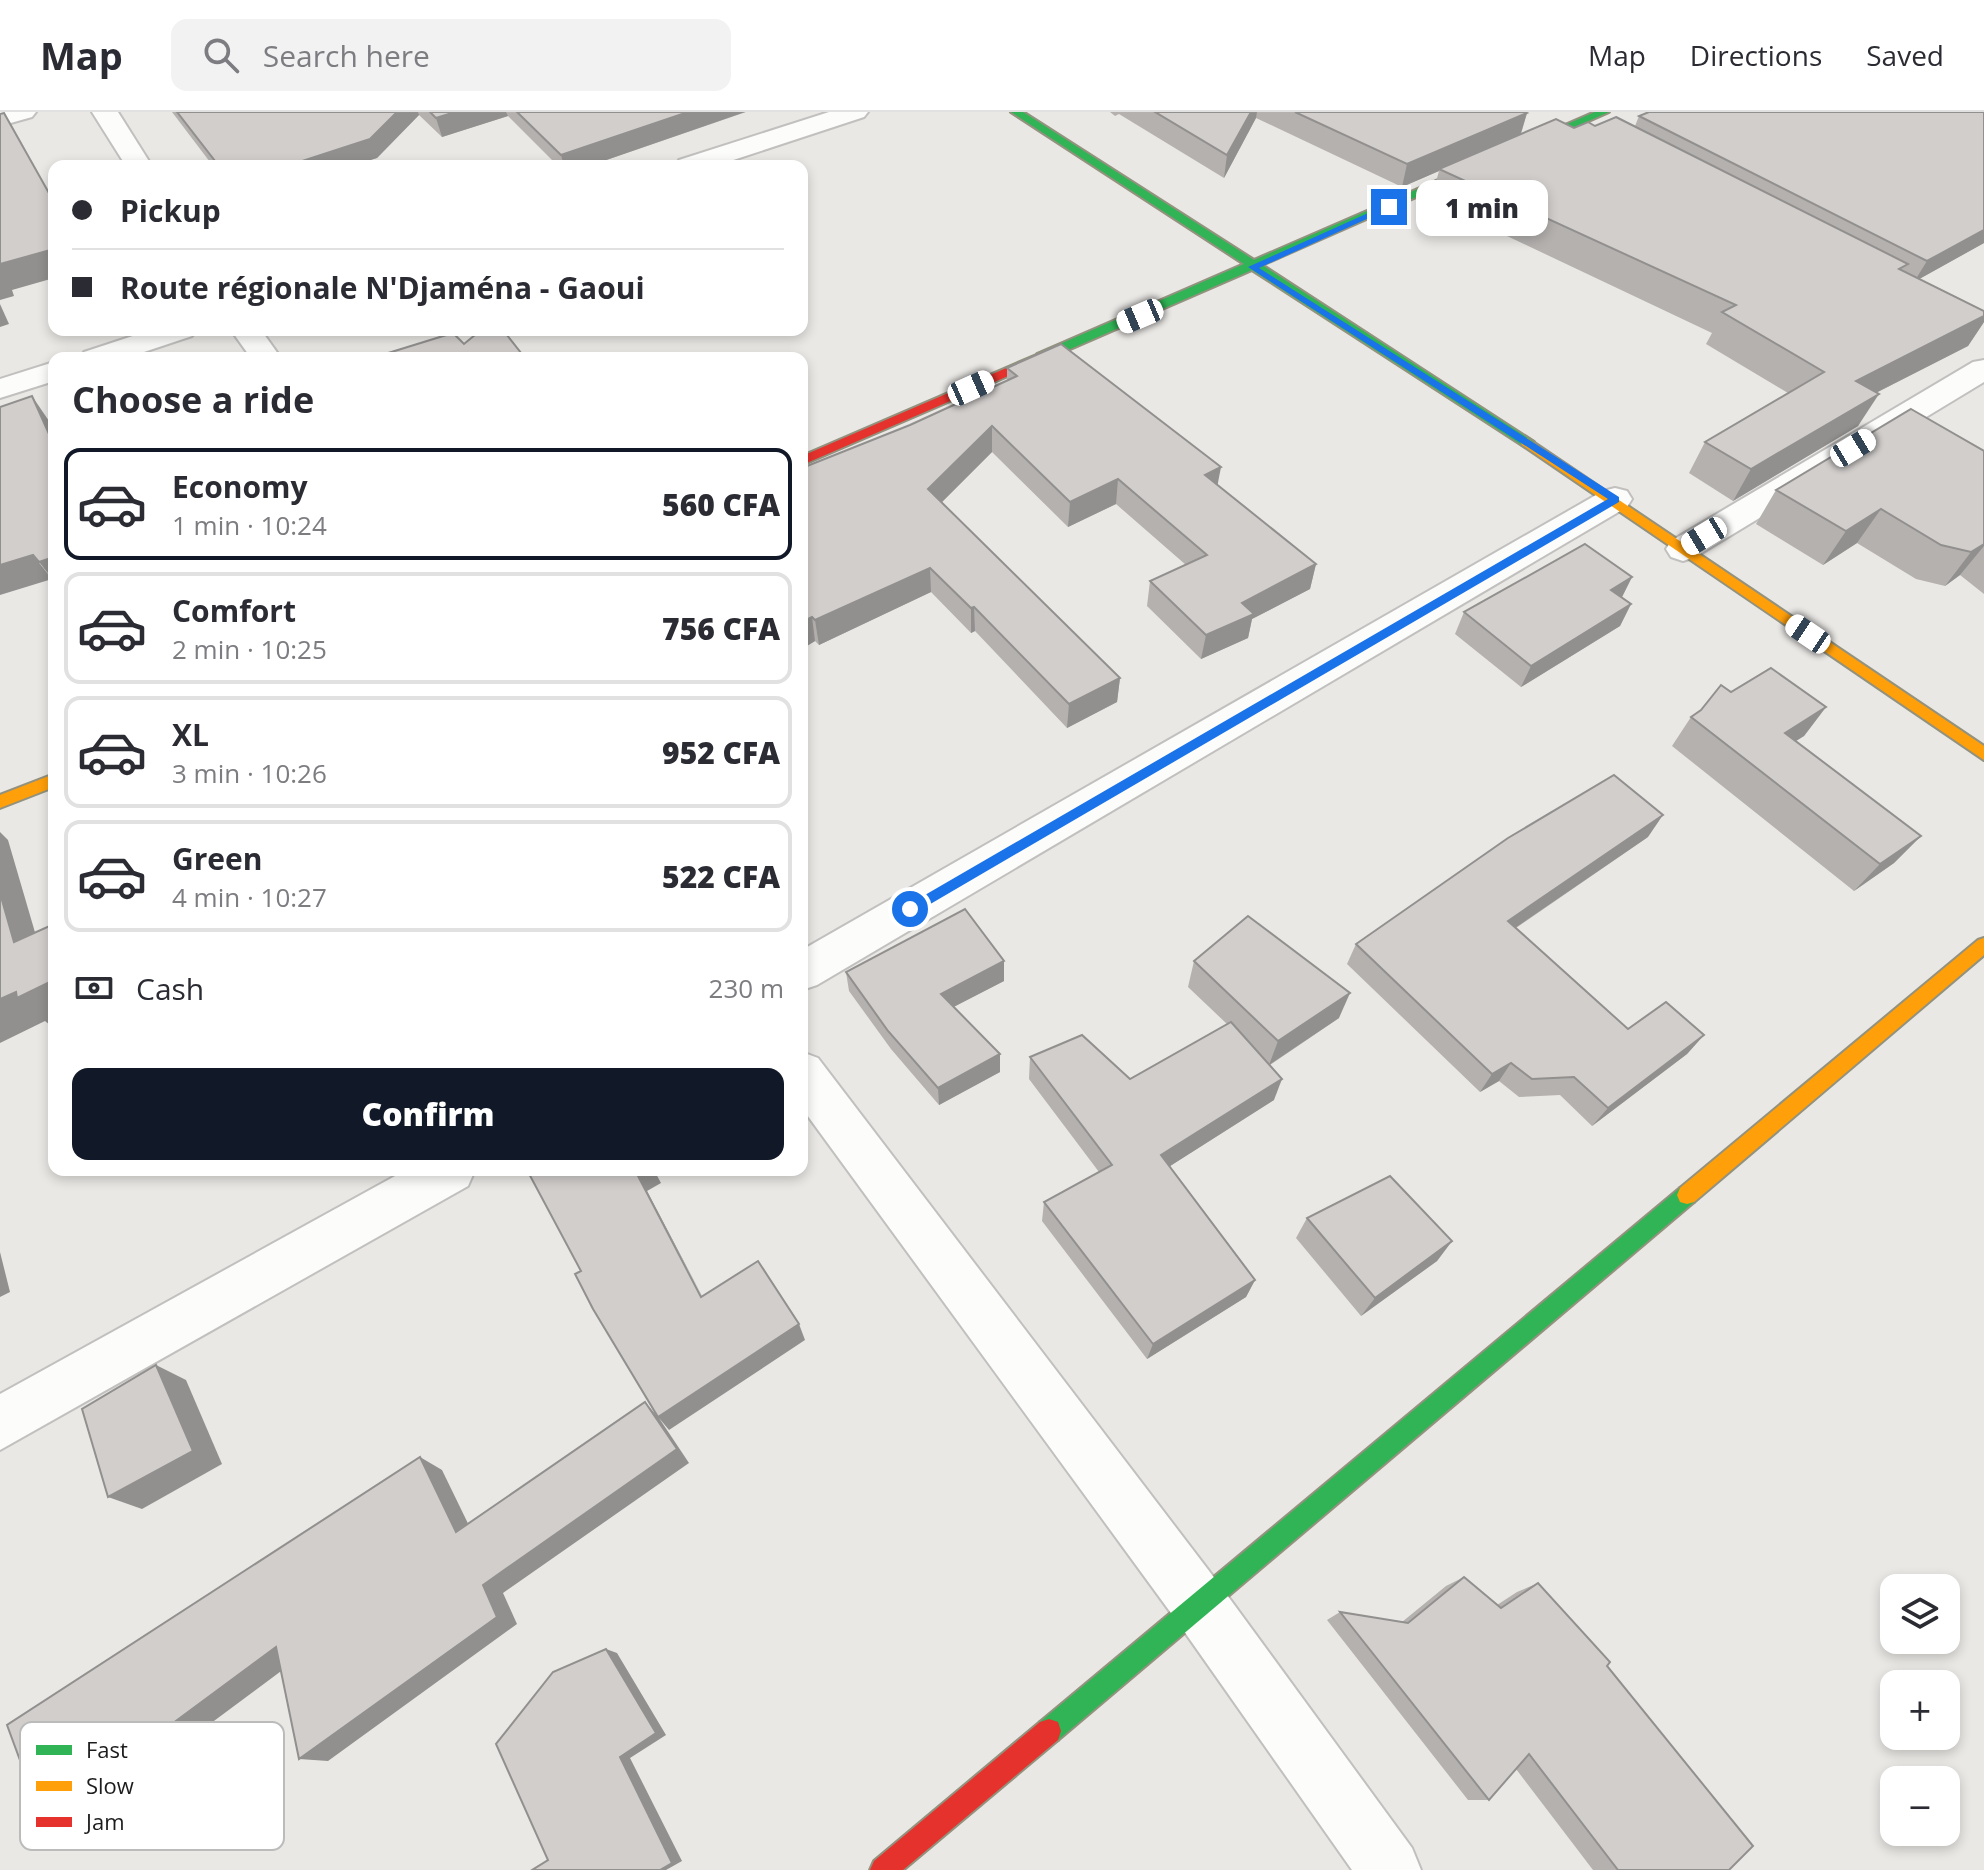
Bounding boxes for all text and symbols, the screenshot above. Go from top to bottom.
search box [171,19,731,91]
text: Map [40,29,123,81]
icon: search [199,33,243,77]
text: Search here [263,35,430,76]
text: Map [1588,36,1646,74]
text: Directions [1690,36,1822,74]
text: Saved [1866,36,1944,74]
callout: 1 min [1417,179,1549,235]
route end [1371,189,1407,225]
text: Pickup [120,190,221,231]
text: 1 min [1445,190,1519,226]
text: Route régionale N'Djaména - Gaoui [120,267,645,308]
car [1113,296,1167,336]
car [944,367,998,409]
text: Choose a ride [72,375,314,424]
car [1826,425,1880,471]
text: Economy [172,466,308,507]
icon: car [76,468,148,540]
text: 560 CFA [662,484,780,525]
text: 1 min · 10:24 [172,507,327,543]
car [1677,513,1731,559]
text: Comfort [172,590,296,631]
icon: car [76,592,148,664]
text: 756 CFA [662,608,780,649]
car [1781,611,1835,657]
text: 2 min · 10:25 [172,631,327,667]
text: XL [172,714,209,755]
icon: car [76,716,148,788]
text: 952 CFA [662,732,780,773]
text: 3 min · 10:26 [172,755,327,791]
text: Green [172,838,263,879]
icon: car [76,840,148,912]
text: 522 CFA [662,856,780,897]
text: 4 min · 10:27 [172,879,327,915]
route start [892,891,928,927]
icon: cash [72,966,116,1010]
text: Cash [136,968,204,1009]
text: 230 m [709,970,784,1006]
button: Confirm [72,1068,784,1160]
map controls [1880,1574,1960,1846]
button: layers [1880,1574,1960,1654]
button: + [1880,1670,1960,1750]
legend [20,1722,284,1850]
text: Fast [86,1734,128,1764]
button: − [1880,1766,1960,1846]
text: Slow [86,1770,134,1800]
text: Jam [84,1806,125,1836]

